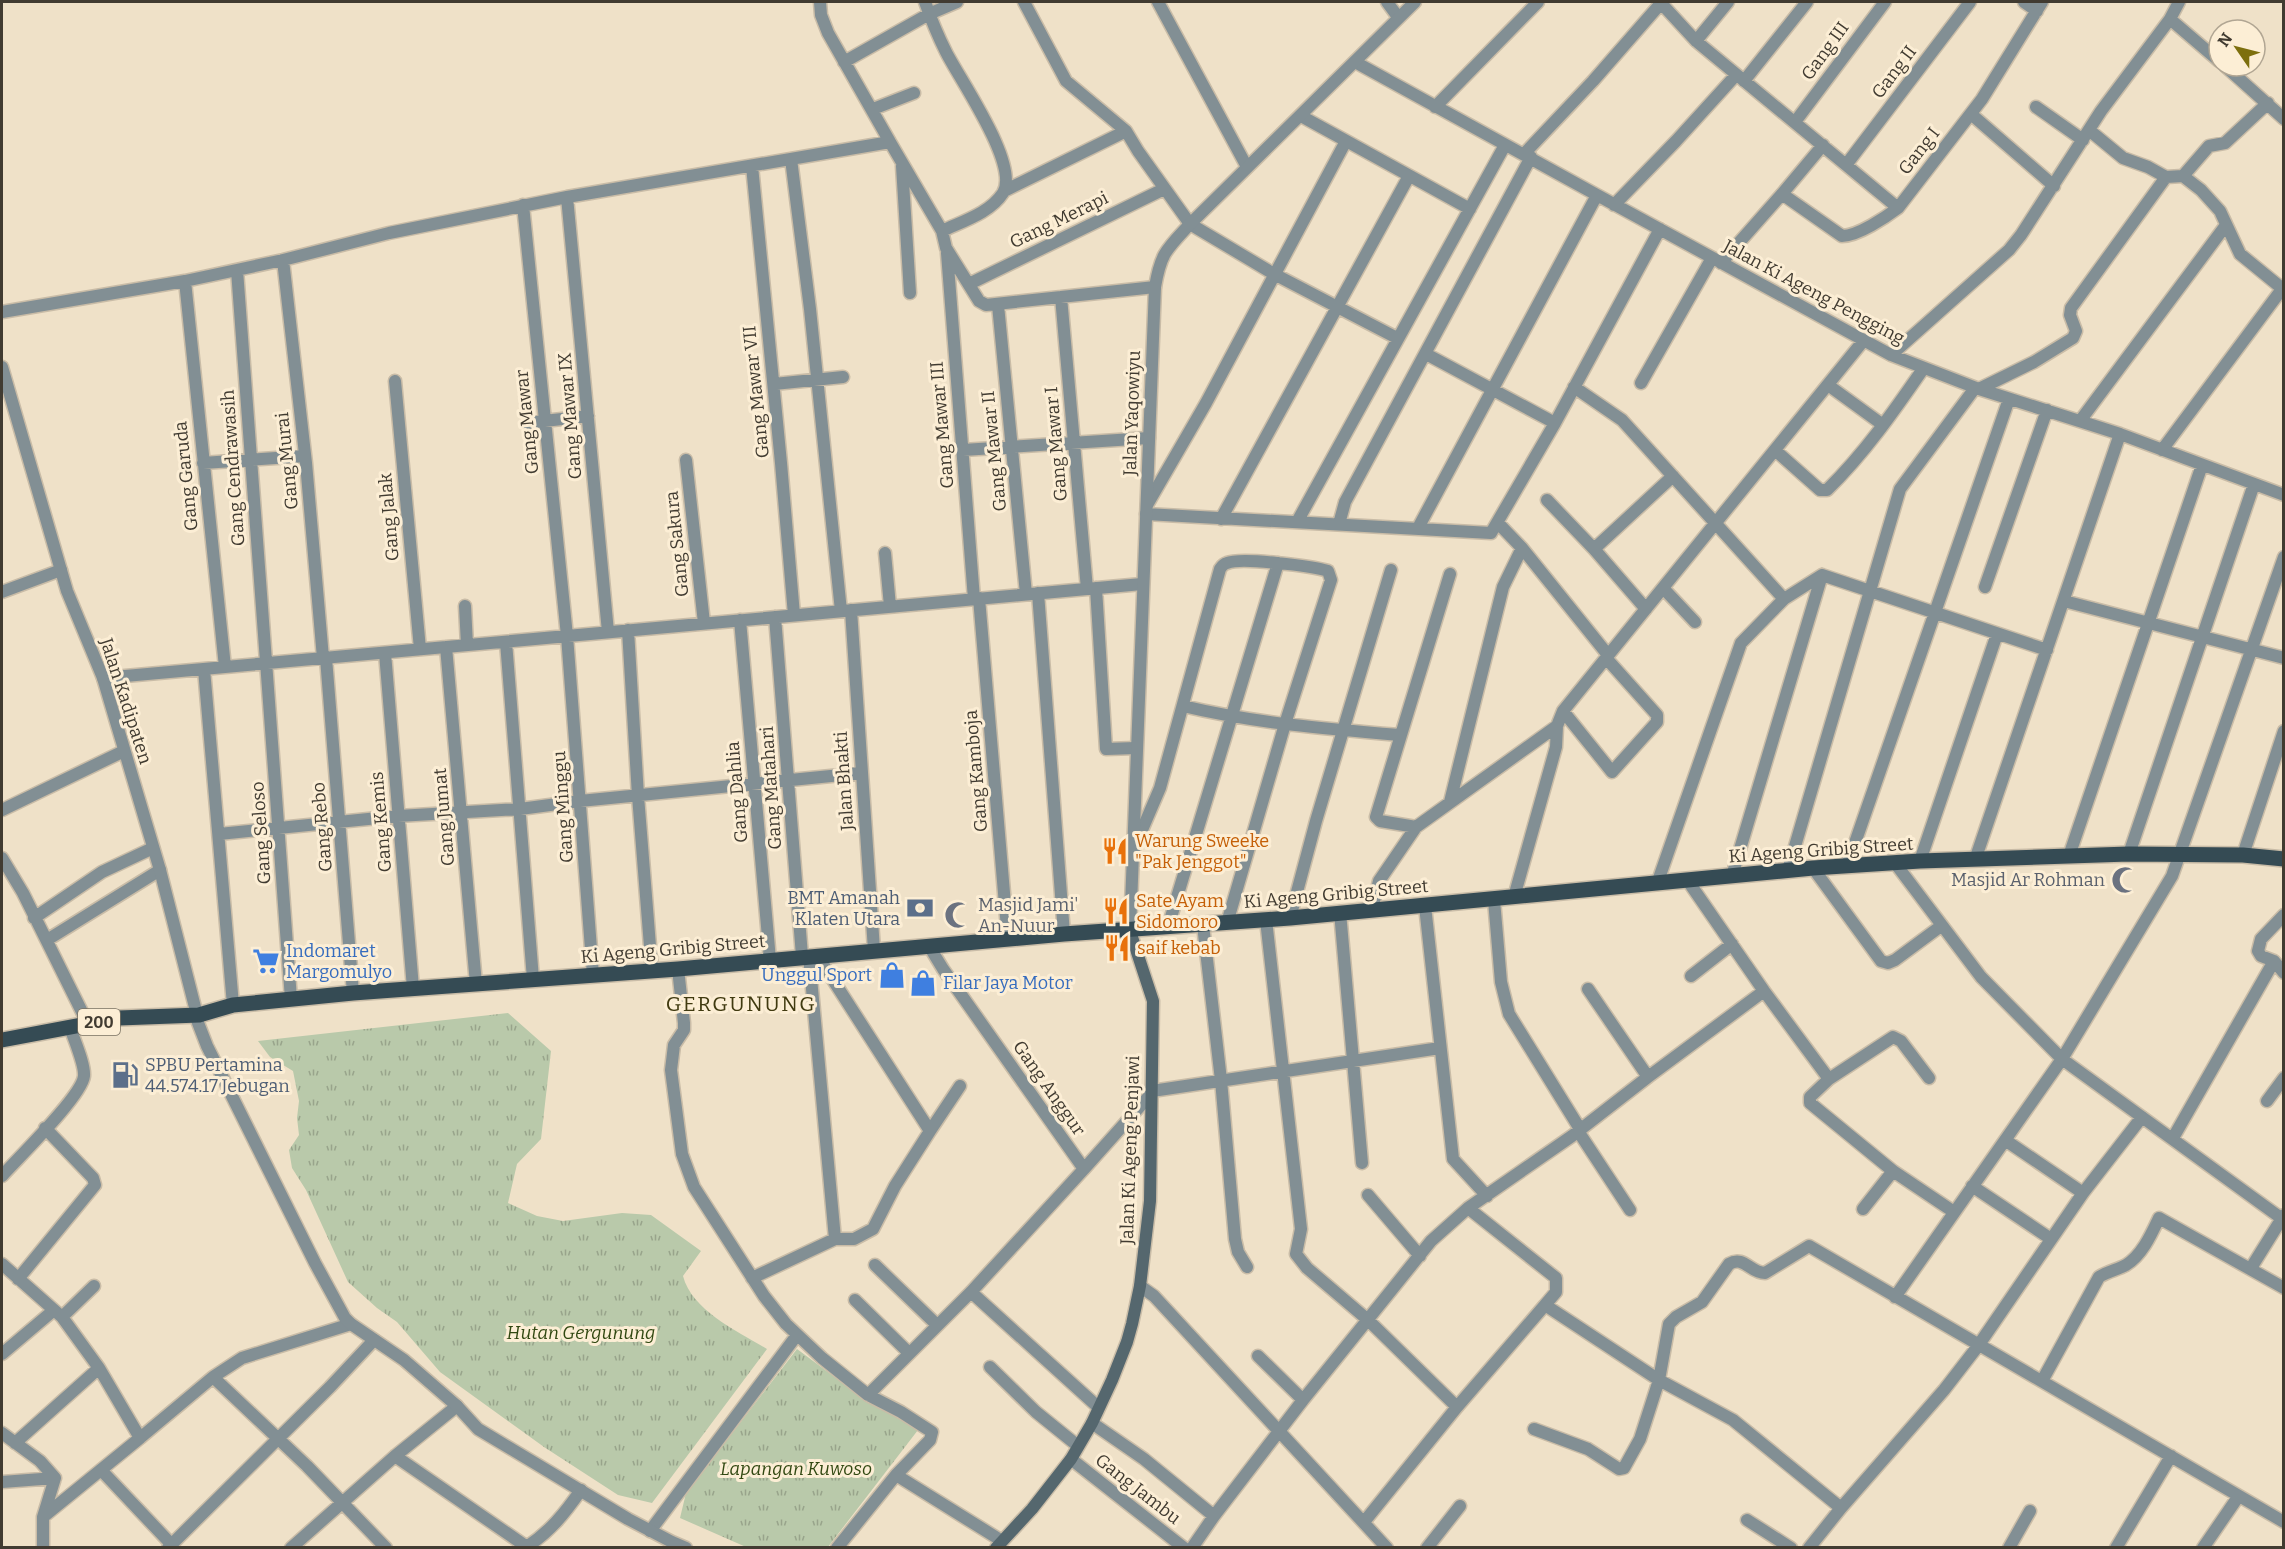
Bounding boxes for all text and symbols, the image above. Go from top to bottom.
street label: Gang III [1796,17,1854,85]
north arrow [2207,18,2267,78]
text: N [2214,29,2236,50]
street label: Gang II [1867,41,1921,103]
street label: Gang I [1894,123,1944,179]
street label: Gang Merapi [1006,187,1112,253]
street label: Jalan Ki Ageng Pengging [1719,234,1908,349]
street label: Gang Mawar VII [738,325,774,459]
street label: Jalan Yaqowiyu [1119,350,1145,477]
street label: Gang Mawar IX [553,351,586,480]
street label: Gang Mawar III [925,361,959,489]
street label: Gang Mawar [511,369,543,475]
street label: Gang Mawar I [1040,386,1072,502]
street label: Gang Cendrawasih [217,389,249,547]
street label: Gang Mawar II [977,390,1011,512]
street label: Gang Murai [271,411,303,511]
street label: Gang Garuda [169,420,203,532]
street label: Gang Jalak [374,471,404,562]
street label: Gang Sakura [660,490,694,598]
street label: Jalan Kadipaten [95,634,157,767]
street label: Gang Kamboja [960,709,992,833]
street label: Gang Matahari [756,725,786,851]
street label: Jalan Bhakti [830,731,859,832]
street label: Gang Dahlia [722,740,752,844]
street label: Gang Minggu [548,750,578,864]
street label: Gang Jumat [429,767,459,867]
street label: Gang Kemis [366,771,396,873]
street label: Gang Seloso [246,781,276,885]
street label: Gang Rebo [307,781,337,873]
place label: Warung Sweeke "Pak Jenggot" [1135,830,1269,873]
street label: Ki Ageng Gribig Street [1728,833,1915,867]
restaurant icon: Warung Sweeke "Pak Jenggot" [1100,836,1130,866]
mosque icon: Masjid Ar Rohman [2110,865,2140,895]
place label: Masjid Ar Rohman [1951,869,2106,891]
street label: Ki Ageng Gribig Street [1243,875,1430,913]
place label: BMT Amanah Klaten Utara [787,887,900,930]
place label: Sate Ayam Sidomoro [1136,890,1224,933]
bank icon: BMT Amanah Klaten Utara [905,893,935,923]
place label: Masjid Jami' An-Nuur [978,894,1078,937]
restaurant icon: Sate Ayam Sidomoro [1101,896,1131,926]
mosque icon: Masjid Jami' An-Nuur [943,900,973,930]
street label: Ki Ageng Gribig Street [580,930,767,968]
restaurant icon: saif kebab [1102,933,1132,963]
place label: saif kebab [1137,937,1221,959]
place label: Indomaret Margomulyo [286,940,392,983]
supermarket icon: Indomaret Margomulyo [251,946,281,976]
shop icon: Unggul Sport [877,960,907,990]
place label: Unggul Sport [761,964,872,986]
shop icon: Filar Jaya Motor [908,968,938,998]
place label: Filar Jaya Motor [943,972,1073,994]
district label: GERGUNUNG [666,991,816,1017]
road number: 200 [78,1009,120,1035]
street label: Gang Anggur [1008,1036,1090,1140]
place label: SPBU Pertamina 44.574.17 Jebugan [145,1054,290,1097]
street label: Jalan Ki Ageng Penjawi [1116,1055,1144,1246]
fuel station icon: SPBU Pertamina 44.574.17 Jebugan [110,1060,140,1090]
park label: Hutan Gergunung [507,1322,655,1344]
street label: Gang Jambu [1091,1449,1185,1529]
park label: Lapangan Kuwoso [720,1458,872,1480]

